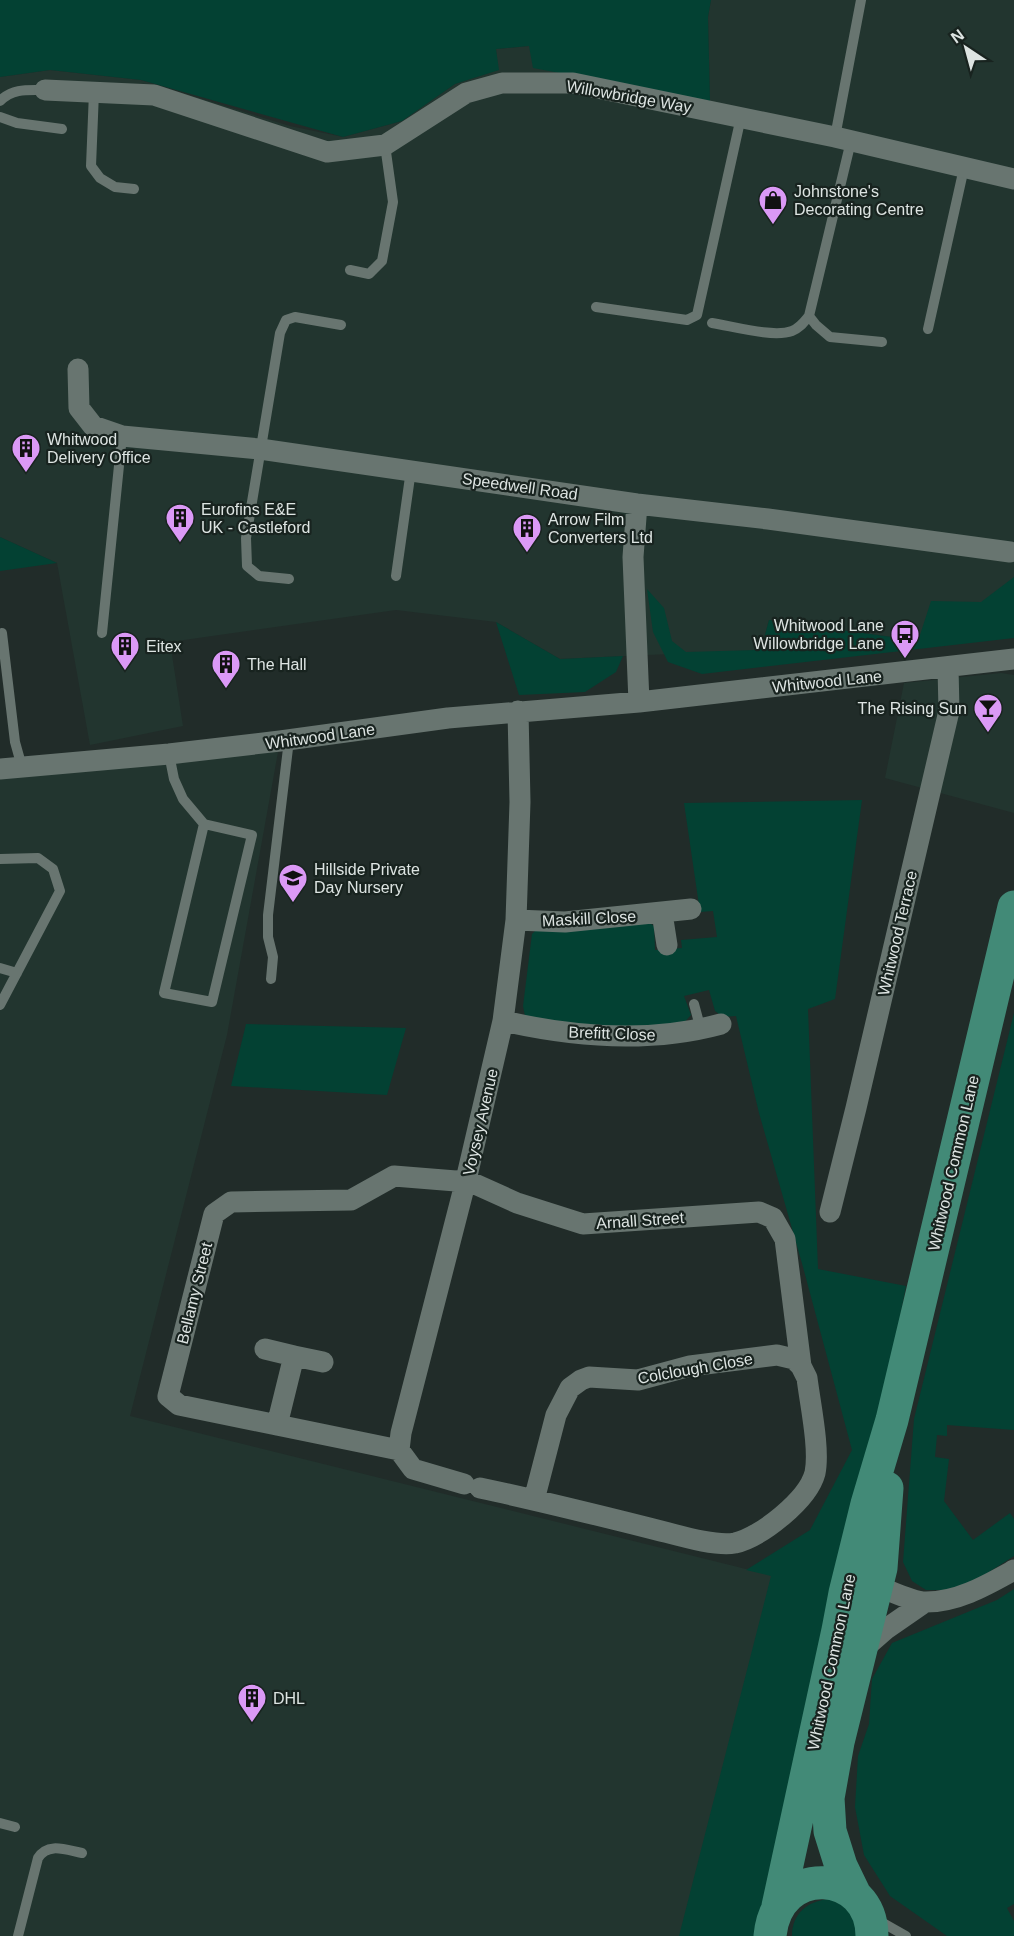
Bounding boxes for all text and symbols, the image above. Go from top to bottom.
north arrow [936,18,996,78]
text: N [948,26,967,47]
street label: Willowbridge Way [565,77,693,116]
place label: Johnstone's Decorating Centre [794,183,924,218]
shop icon: Johnstone's Decorating Centre [757,184,789,226]
place label: Whitwood Delivery Office [47,431,151,466]
building icon: Whitwood Delivery Office [10,432,42,474]
street label: Speedwell Road [461,470,579,503]
place label: Eurofins E&E UK - Castleford [201,501,310,536]
building icon: Eurofins E&E UK - Castleford [164,502,196,544]
place label: Arrow Film Converters Ltd [548,511,653,546]
building icon: Arrow Film Converters Ltd [511,512,543,554]
place label: Whitwood Lane Willowbridge Lane [753,617,884,652]
bus stop icon: Whitwood Lane Willowbridge Lane [889,618,921,660]
building icon: Eitex [109,630,141,672]
place label: Eitex [146,638,182,655]
building icon: The Hall [210,648,242,690]
place label: The Hall [247,656,307,673]
street label: Whitwood Lane [771,667,883,696]
bar icon: The Rising Sun [972,692,1004,734]
place label: The Rising Sun [858,700,967,717]
street label: Whitwood Lane [264,720,376,753]
place label: Hillside Private Day Nursery [314,861,420,896]
school or university icon: Hillside Private Day Nursery [277,862,309,904]
street label: Whitwood Terrace [875,869,920,997]
street label: Maskill Close [542,908,637,929]
street label: Brefitt Close [568,1023,656,1044]
street label: Voysey Avenue [460,1067,501,1177]
street label: Whitwood Common Lane [925,1074,982,1253]
street label: Arnall Street [596,1209,685,1232]
street label: Bellamy Street [174,1240,215,1346]
street label: Colclough Close [636,1350,754,1387]
street label: Whitwood Common Lane [805,1572,858,1752]
building icon: DHL [236,1682,268,1724]
place label: DHL [273,1690,305,1707]

